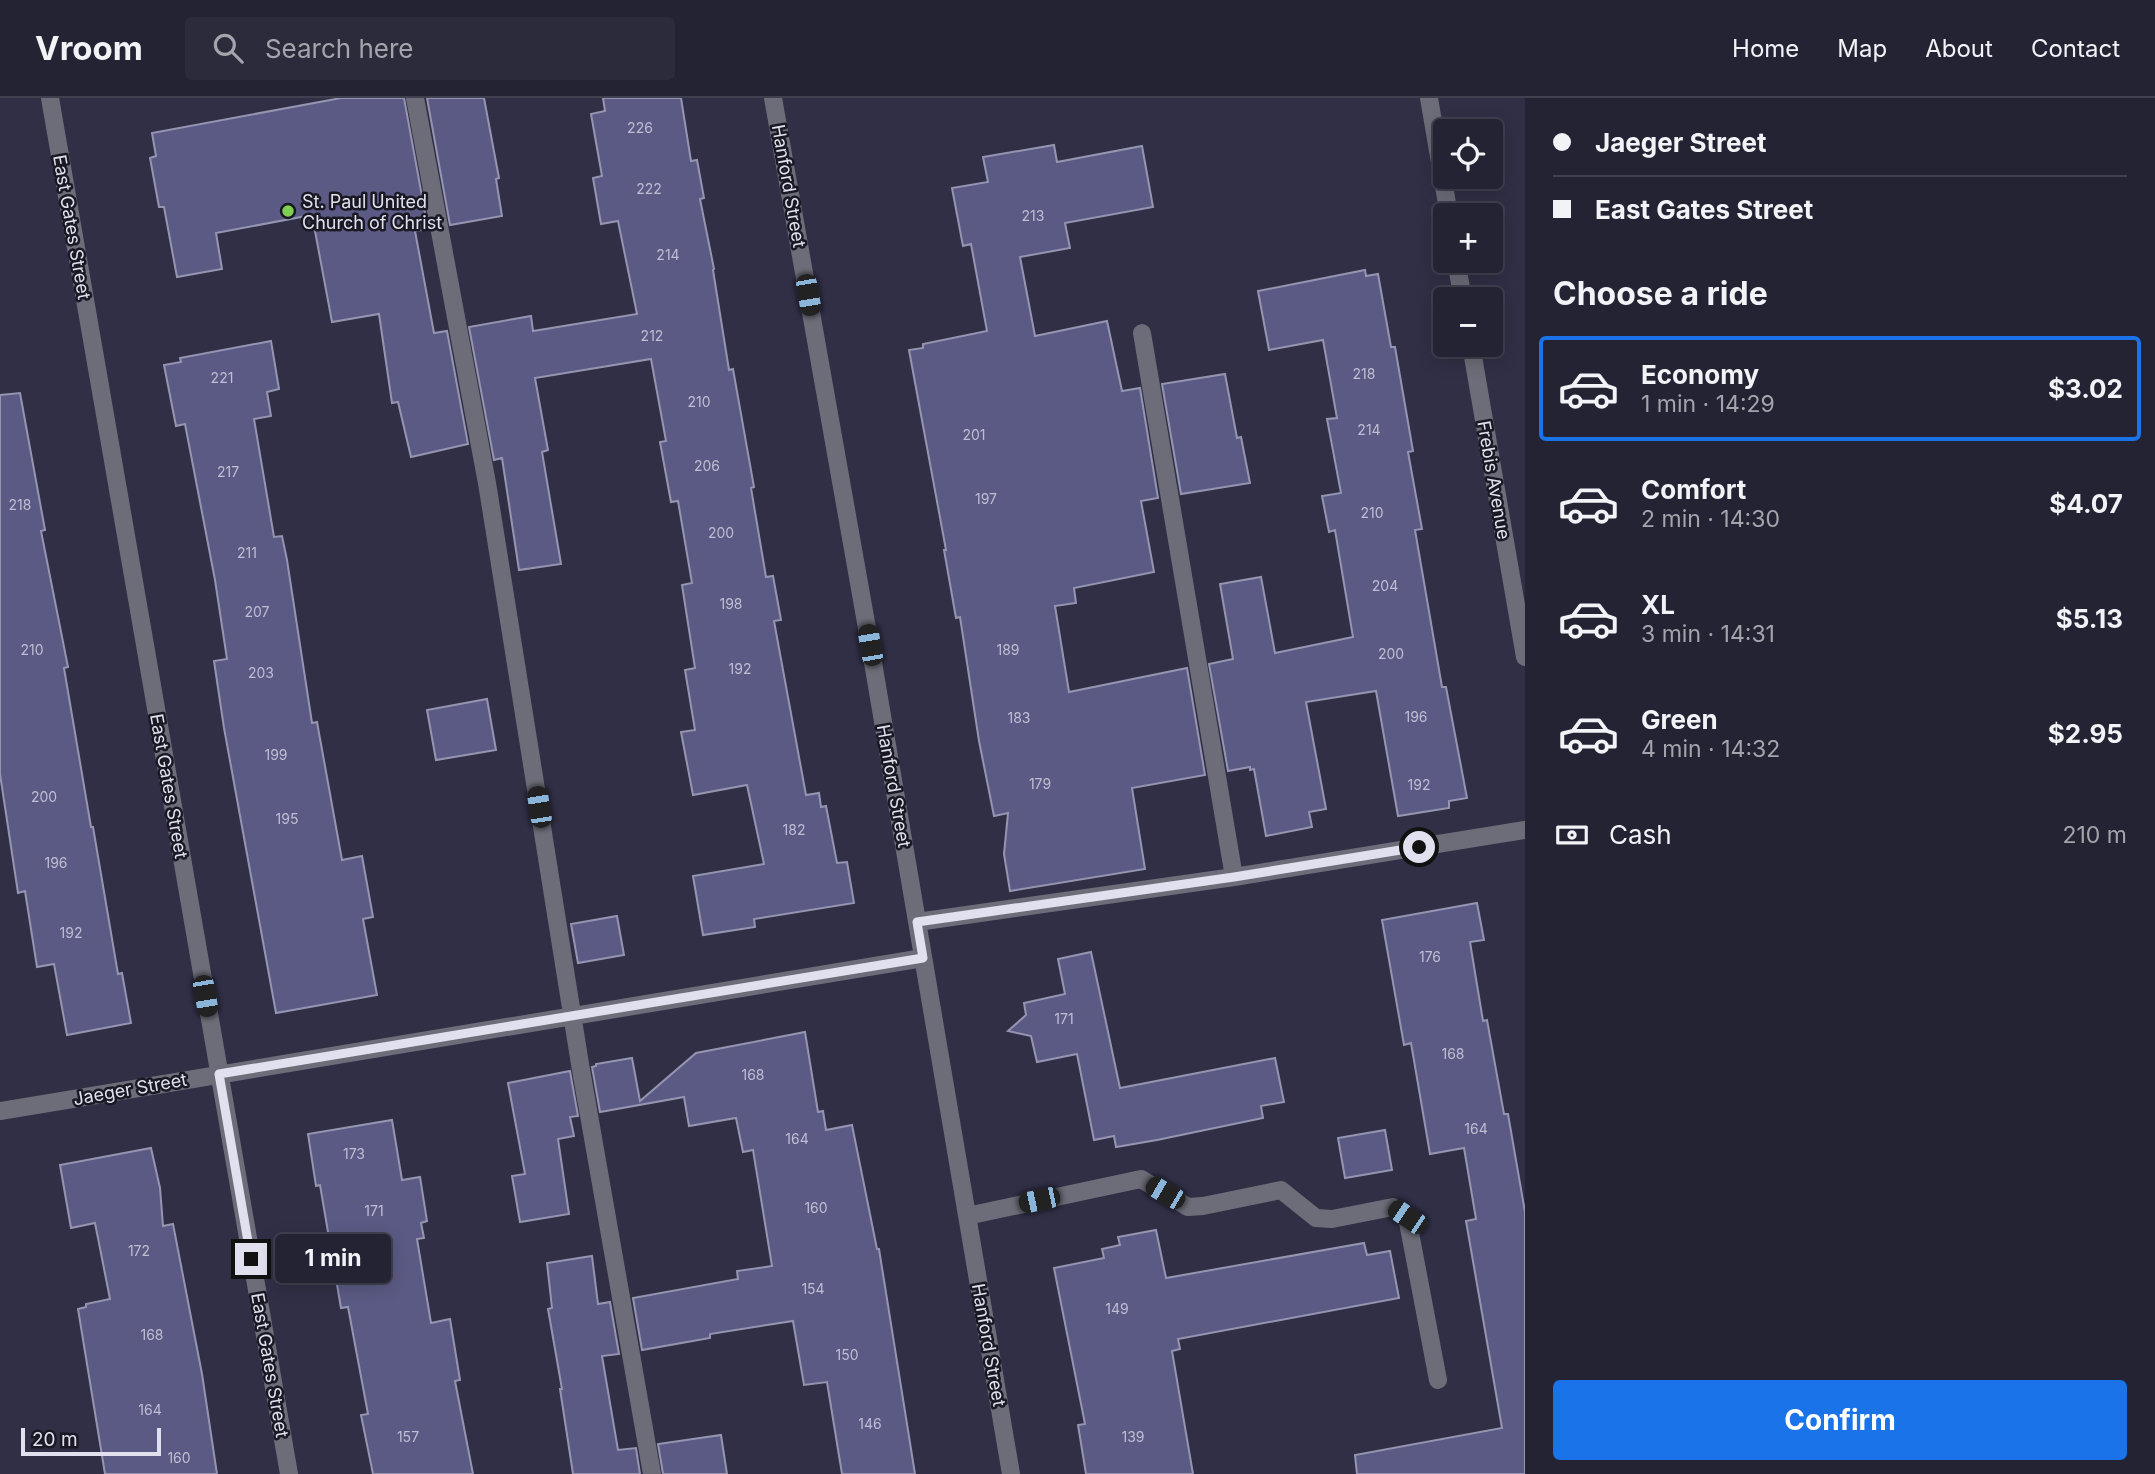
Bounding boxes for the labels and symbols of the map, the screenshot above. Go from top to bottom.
house number: 226 [627,119,653,136]
street label: Hanford Street [768,123,810,249]
street label: East Gates Street [49,153,95,301]
house number: 222 [636,180,662,197]
place label: St. Paul United Church of Christ [302,191,442,233]
marker: St. Paul United Church of Christ [280,203,296,219]
house number: 213 [1022,207,1044,224]
house number: 214 [656,246,680,263]
car [795,272,822,318]
house number: 212 [641,327,663,344]
house number: 218 [1353,365,1375,382]
house number: 221 [211,369,233,386]
house number: 210 [687,393,711,410]
street label: Frebis Avenue [1473,419,1515,541]
house number: 214 [1357,421,1381,438]
house number: 201 [962,426,986,443]
house number: 206 [694,457,720,474]
house number: 217 [217,463,239,480]
house number: 197 [975,490,997,507]
house number: 218 [9,496,31,513]
house number: 210 [1360,504,1384,521]
house number: 200 [708,524,734,541]
house number: 211 [237,544,257,561]
house number: 204 [1372,577,1398,594]
house number: 198 [719,595,743,612]
house number: 207 [244,603,270,620]
car [857,622,884,668]
house number: 210 [20,641,44,658]
house number: 189 [996,641,1020,658]
house number: 200 [1378,645,1404,662]
house number: 192 [729,660,751,677]
house number: 203 [248,664,274,681]
house number: 196 [1404,708,1428,725]
house number: 183 [1007,709,1031,726]
street label: East Gates Street [146,712,192,860]
street label: Hanford Street [873,723,915,849]
house number: 199 [264,746,288,763]
house number: 179 [1029,775,1051,792]
house number: 192 [1408,776,1430,793]
car [526,785,553,829]
house number: 200 [31,788,57,805]
house number: 195 [276,810,298,827]
house number: 182 [783,821,805,838]
route start [1403,831,1435,863]
house number: 196 [44,854,68,871]
house number: 192 [60,924,82,941]
house number: 176 [1419,948,1441,965]
car [192,973,219,1019]
house number: 171 [1054,1010,1074,1027]
house number: 168 [1441,1045,1465,1062]
house number: 168 [741,1066,765,1083]
street label: Jaeger Street [72,1069,189,1109]
house number: 164 [1464,1120,1488,1137]
house number: 164 [785,1130,809,1147]
house number: 173 [343,1145,365,1162]
car [1142,1173,1189,1213]
car [1017,1185,1062,1215]
car [1384,1197,1431,1237]
house number: 160 [804,1199,828,1216]
house number: 171 [364,1202,384,1219]
callout: 1 min [276,1234,391,1284]
house number: 172 [128,1242,150,1259]
route end [235,1243,267,1275]
house number: 154 [801,1280,825,1297]
street label: Hanford Street [968,1282,1010,1408]
street label: East Gates Street [247,1291,293,1439]
house number: 149 [1105,1300,1129,1317]
house number: 168 [140,1326,164,1343]
house number: 150 [835,1346,859,1363]
house number: 164 [138,1401,162,1418]
house number: 146 [858,1415,882,1432]
scale bar [21,1425,161,1457]
house number: 157 [397,1428,419,1445]
house number: 139 [1121,1428,1145,1445]
house number: 160 [167,1449,191,1466]

